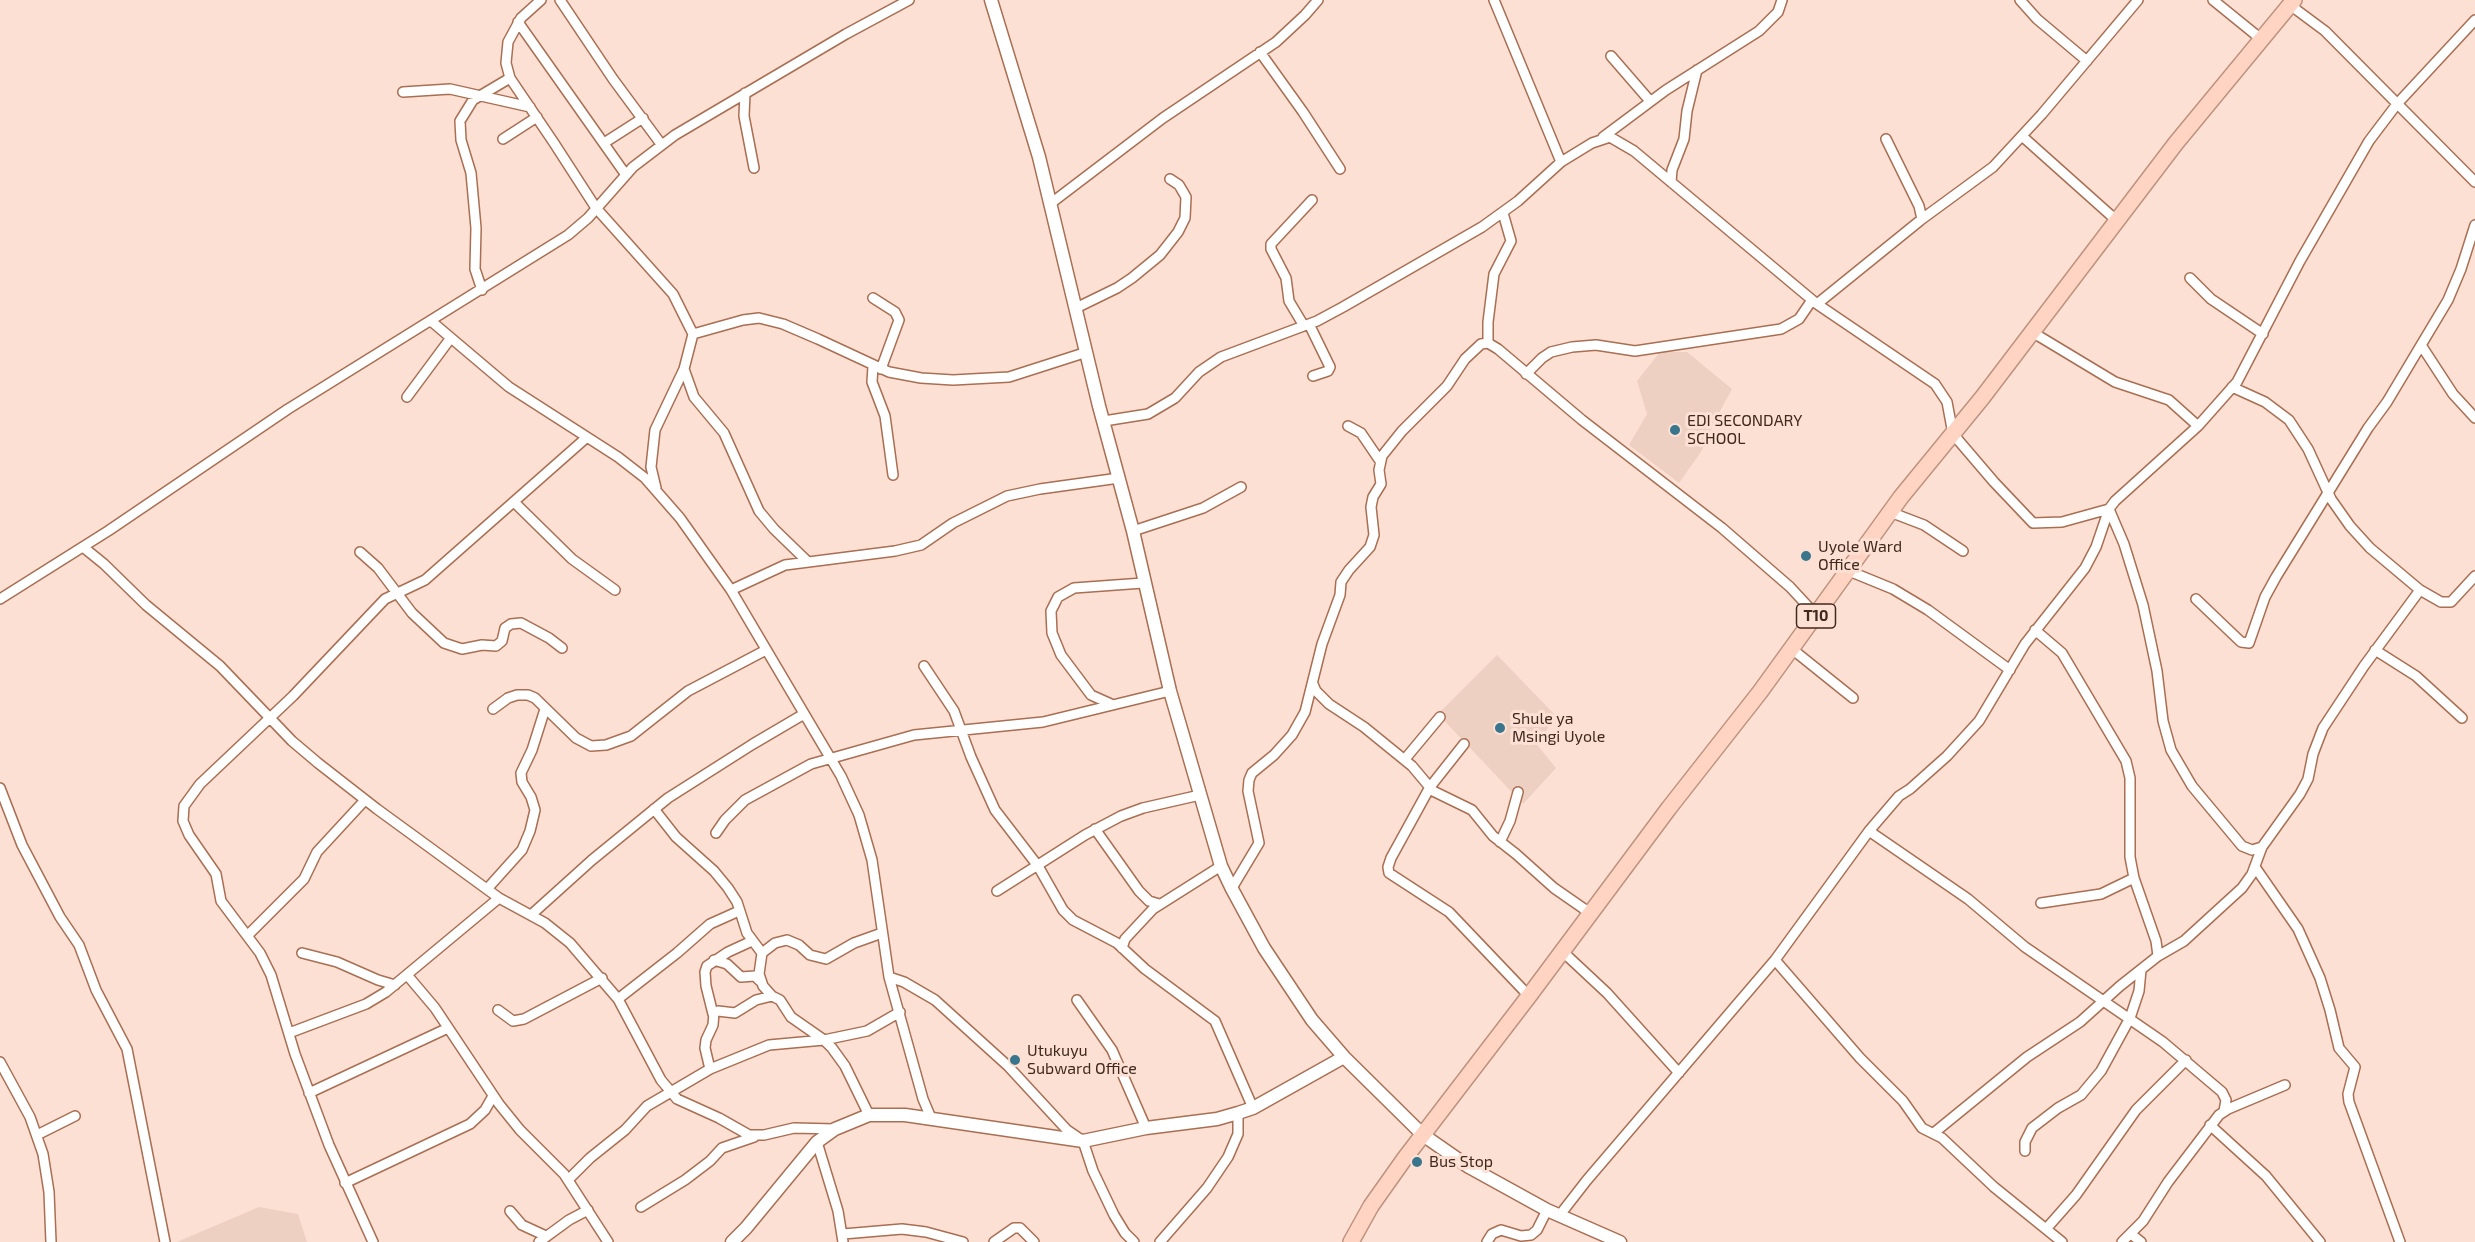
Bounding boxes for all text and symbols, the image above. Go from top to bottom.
place label: EDI SECONDARY SCHOOL [1687,411,1802,449]
marker: EDI SECONDARY SCHOOL [1668,423,1682,437]
place label: Uyole Ward Office [1818,537,1902,575]
marker: Uyole Ward Office [1799,549,1813,563]
road number: T10 [1796,604,1836,628]
place label: Shule ya Msingi Uyole [1512,709,1605,747]
marker: Shule ya Msingi Uyole [1493,721,1507,735]
place label: Utukuyu Subward Office [1027,1041,1137,1079]
marker: Utukuyu Subward Office [1008,1053,1022,1067]
place label: Bus Stop [1429,1152,1493,1172]
marker: Bus Stop [1410,1155,1424,1169]

